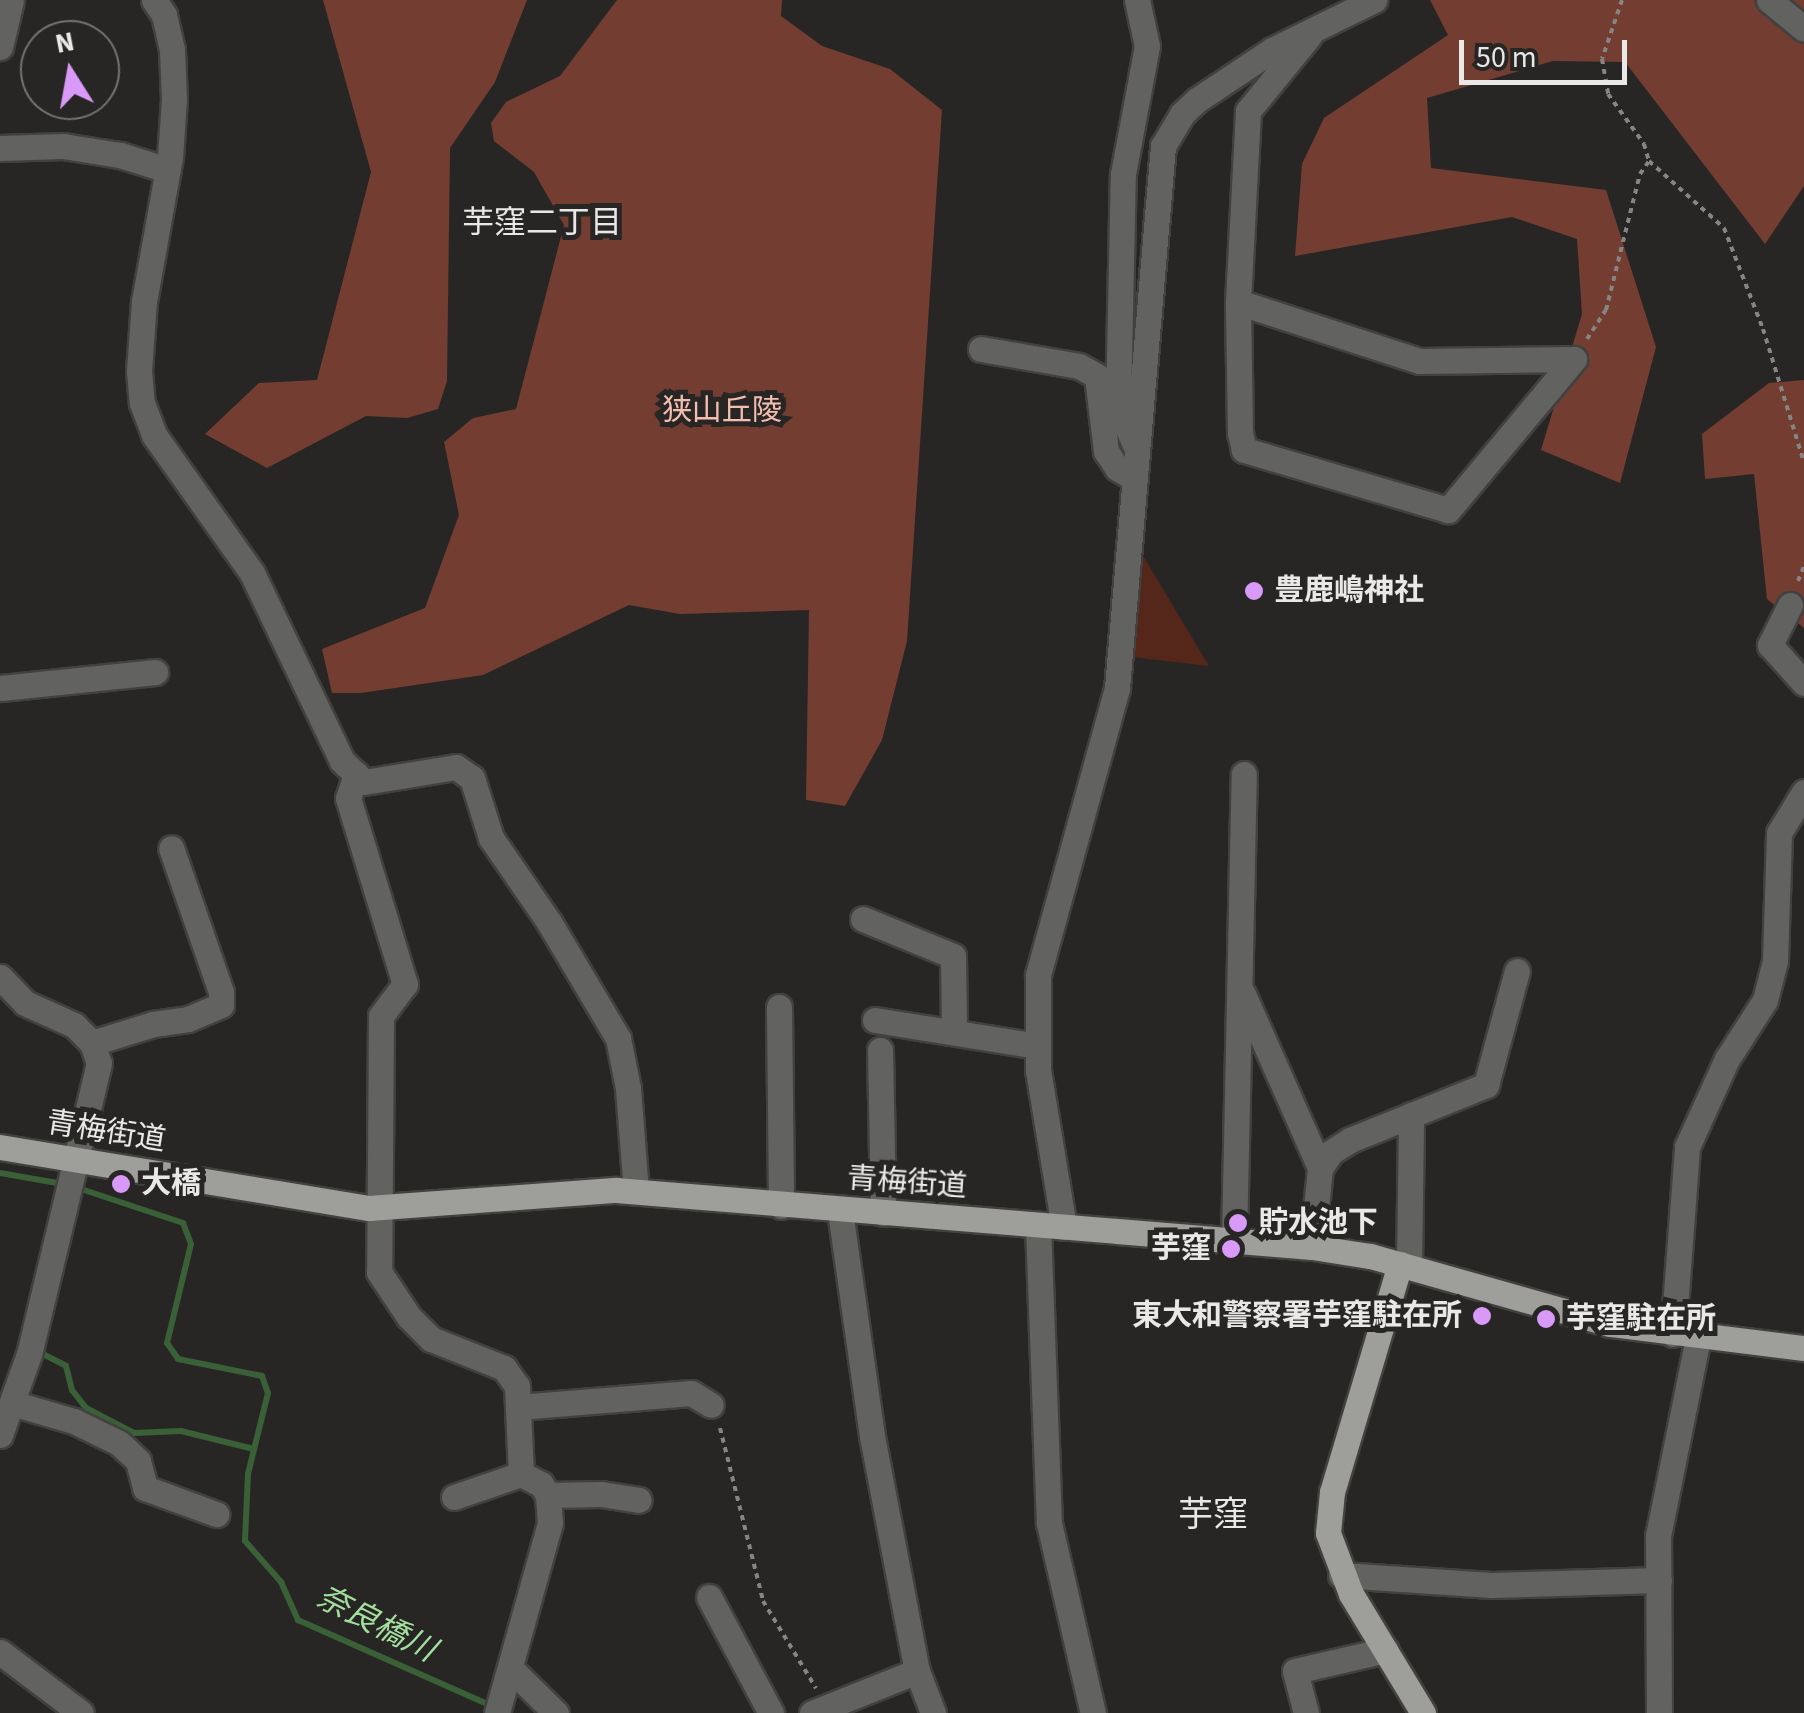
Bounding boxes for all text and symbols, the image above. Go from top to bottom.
north arrow [20,20,120,120]
scale bar [1464,20,1632,82]
text: N [52,21,78,64]
text: 50 m [1476,36,1537,79]
district label: 芋窪二丁目 [462,204,622,242]
park label: 狭山丘陵 [662,393,782,429]
place label: 豊鹿嶋神社 [1274,573,1424,609]
marker: 豊鹿嶋神社 [1243,580,1265,602]
street label: 青梅街道 [44,1105,168,1159]
street label: 青梅街道 [846,1161,968,1205]
place label: 大橋 [141,1166,201,1202]
marker: 大橋 [110,1173,132,1195]
place label: 貯水池下 [1258,1205,1378,1241]
marker: 貯水池下 [1227,1212,1249,1234]
place label: 芋窪 [1151,1231,1211,1267]
marker: 芋窪 [1220,1238,1242,1260]
place label: 東大和警察署芋窪駐在所 [1132,1298,1462,1334]
place label: 芋窪駐在所 [1566,1301,1716,1337]
marker: 東大和警察署芋窪駐在所 [1471,1305,1493,1327]
marker: 芋窪駐在所 [1535,1308,1557,1330]
district label: 芋窪 [1178,1494,1248,1536]
water label: 奈良橋川 [310,1578,442,1670]

